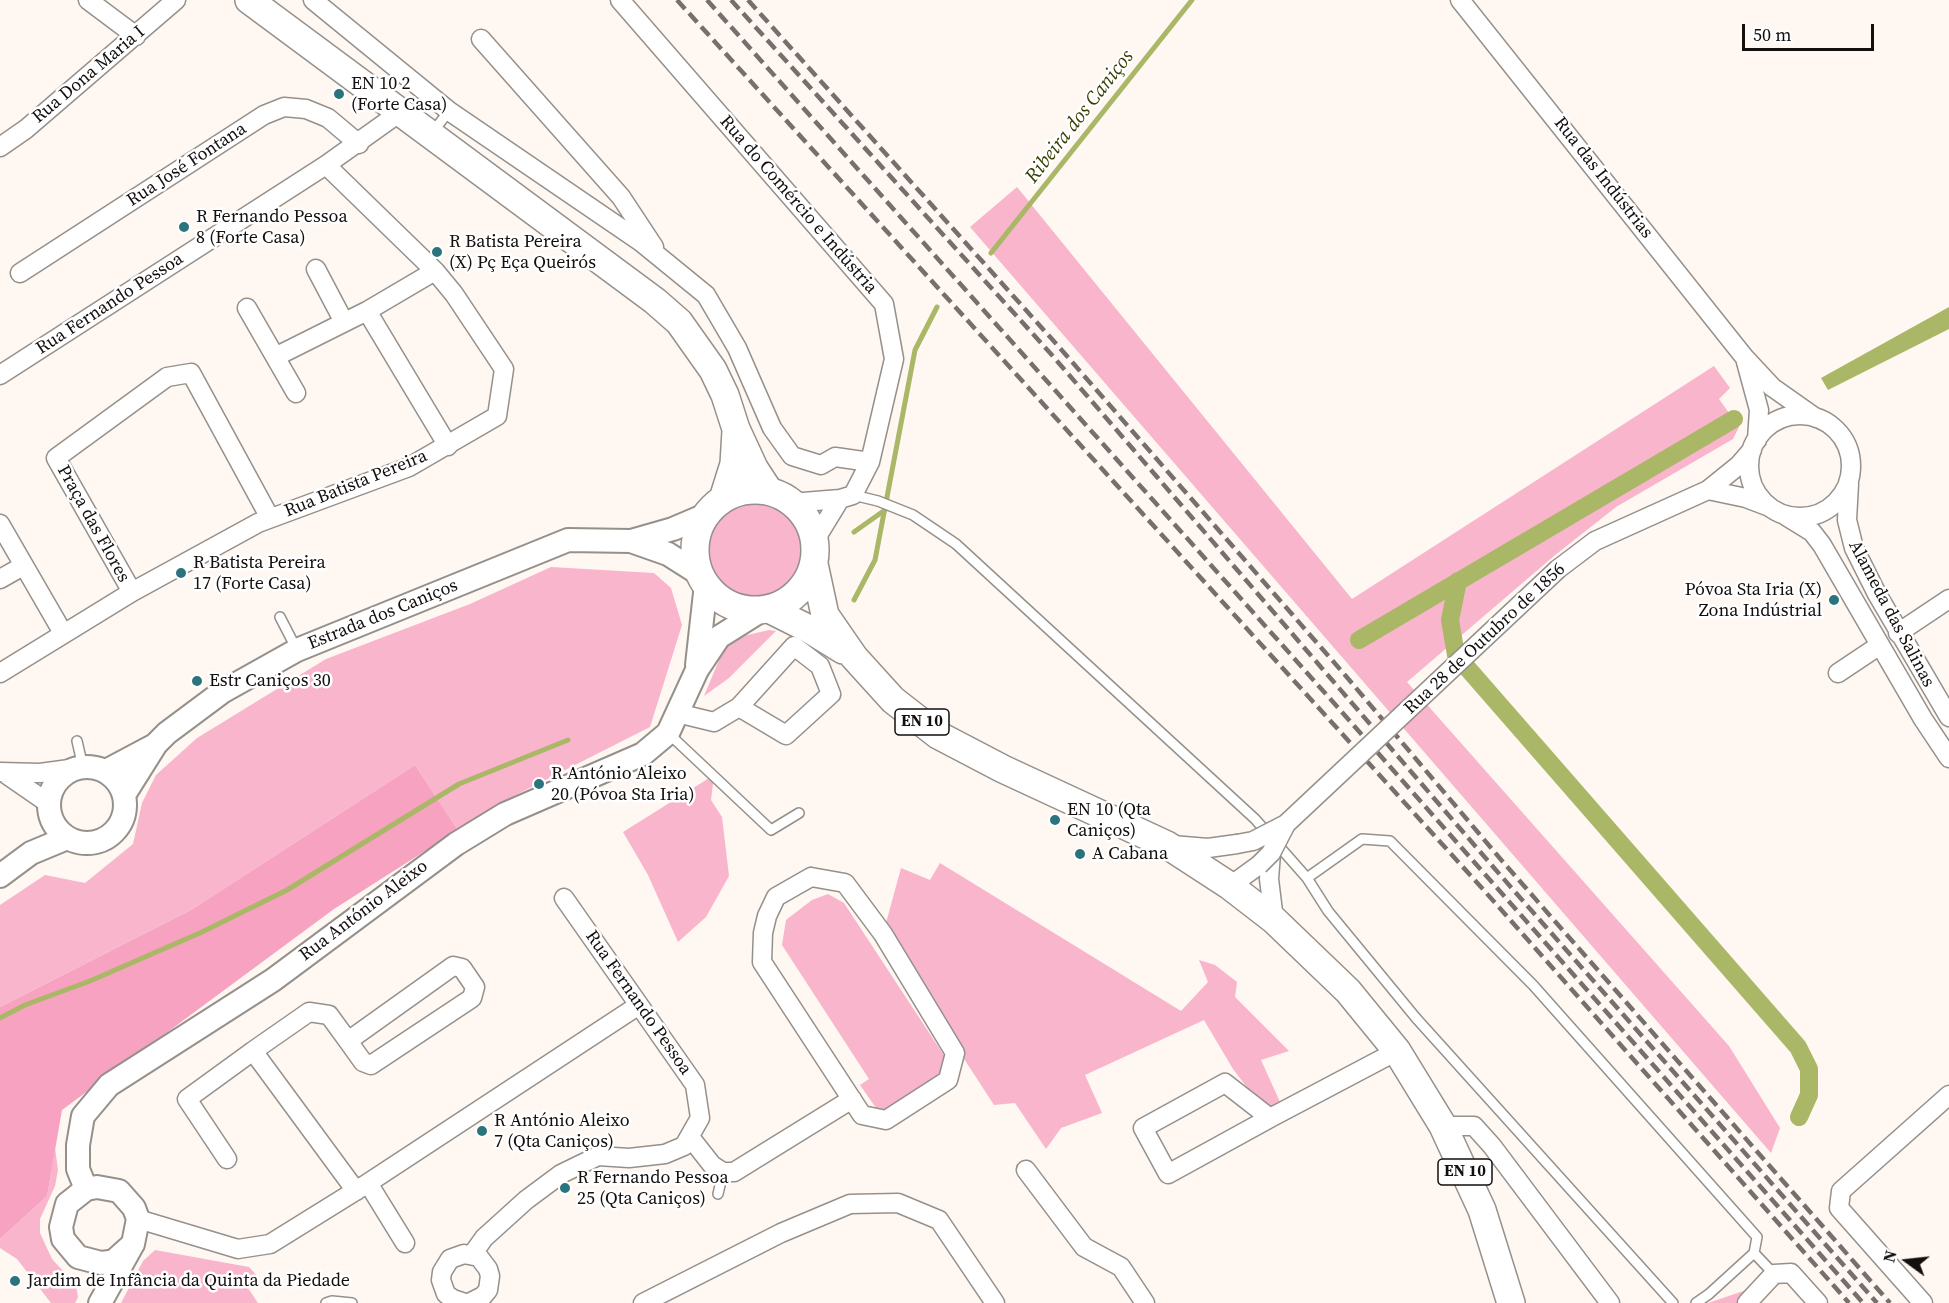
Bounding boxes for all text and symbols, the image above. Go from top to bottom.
scale bar [1745,12,1877,50]
street label: Rua Dona Maria I [28,22,150,128]
text: 50 m [1753,22,1791,47]
water label: Ribeira dos Caniços [1021,46,1139,188]
place label: EN 10 2 (Forte Casa) [351,73,447,116]
marker: EN 10 2 (Forte Casa) [332,87,346,101]
street label: Rua do Comércio e Indústria [715,111,881,299]
street label: Rua das Indústrias [1549,113,1657,243]
street label: Rua José Fontana [123,118,251,212]
place label: R Fernando Pessoa 8 (Forte Casa) [196,206,348,248]
marker: R Fernando Pessoa 8 (Forte Casa) [177,220,191,234]
place label: R Batista Pereira (X) Pç Eça Queirós [449,231,596,274]
marker: R Batista Pereira (X) Pç Eça Queirós [430,245,444,259]
street label: Rua Fernando Pessoa [32,248,188,360]
street label: Rua Batista Pereira [281,446,431,522]
street label: Praça das Flores [52,462,134,586]
street label: Alameda das Salinas [1843,537,1939,691]
place label: R Batista Pereira 17 (Forte Casa) [193,552,326,594]
street label: Rua 28 de Outubro de 1856 [1400,559,1570,719]
marker: R Batista Pereira 17 (Forte Casa) [174,566,188,580]
street label: Estrada dos Caniços [305,575,461,655]
place label: Póvoa Sta Iria (X) Zona Indústrial [1685,579,1822,622]
marker: Póvoa Sta Iria (X) Zona Indústrial [1827,593,1841,607]
place label: Estr Caniços 30 [209,670,331,692]
marker: Estr Caniços 30 [190,674,204,688]
road number: EN 10 [895,709,949,735]
place label: R António Aleixo 20 (Póvoa Sta Iria) [551,763,695,806]
marker: R António Aleixo 20 (Póvoa Sta Iria) [532,777,546,791]
place label: EN 10 (Qta Caniços) [1067,799,1151,842]
marker: EN 10 (Qta Caniços) [1048,813,1062,827]
place label: A Cabana [1092,843,1168,865]
marker: A Cabana [1073,847,1087,861]
street label: Rua António Aleixo [296,856,432,966]
street label: Rua Fernando Pessoa [580,927,696,1079]
place label: R António Aleixo 7 (Qta Caniços) [494,1110,630,1152]
marker: R António Aleixo 7 (Qta Caniços) [475,1124,489,1138]
road number: EN 10 [1438,1159,1492,1185]
place label: R Fernando Pessoa 25 (Qta Caniços) [577,1167,729,1210]
marker: R Fernando Pessoa 25 (Qta Caniços) [558,1181,572,1195]
north arrow [1877,1231,1937,1291]
text: N [1877,1248,1902,1265]
place label: Jardim de Infância da Quinta da Piedade [27,1270,350,1292]
marker: Jardim de Infância da Quinta da Piedade [8,1274,22,1288]

